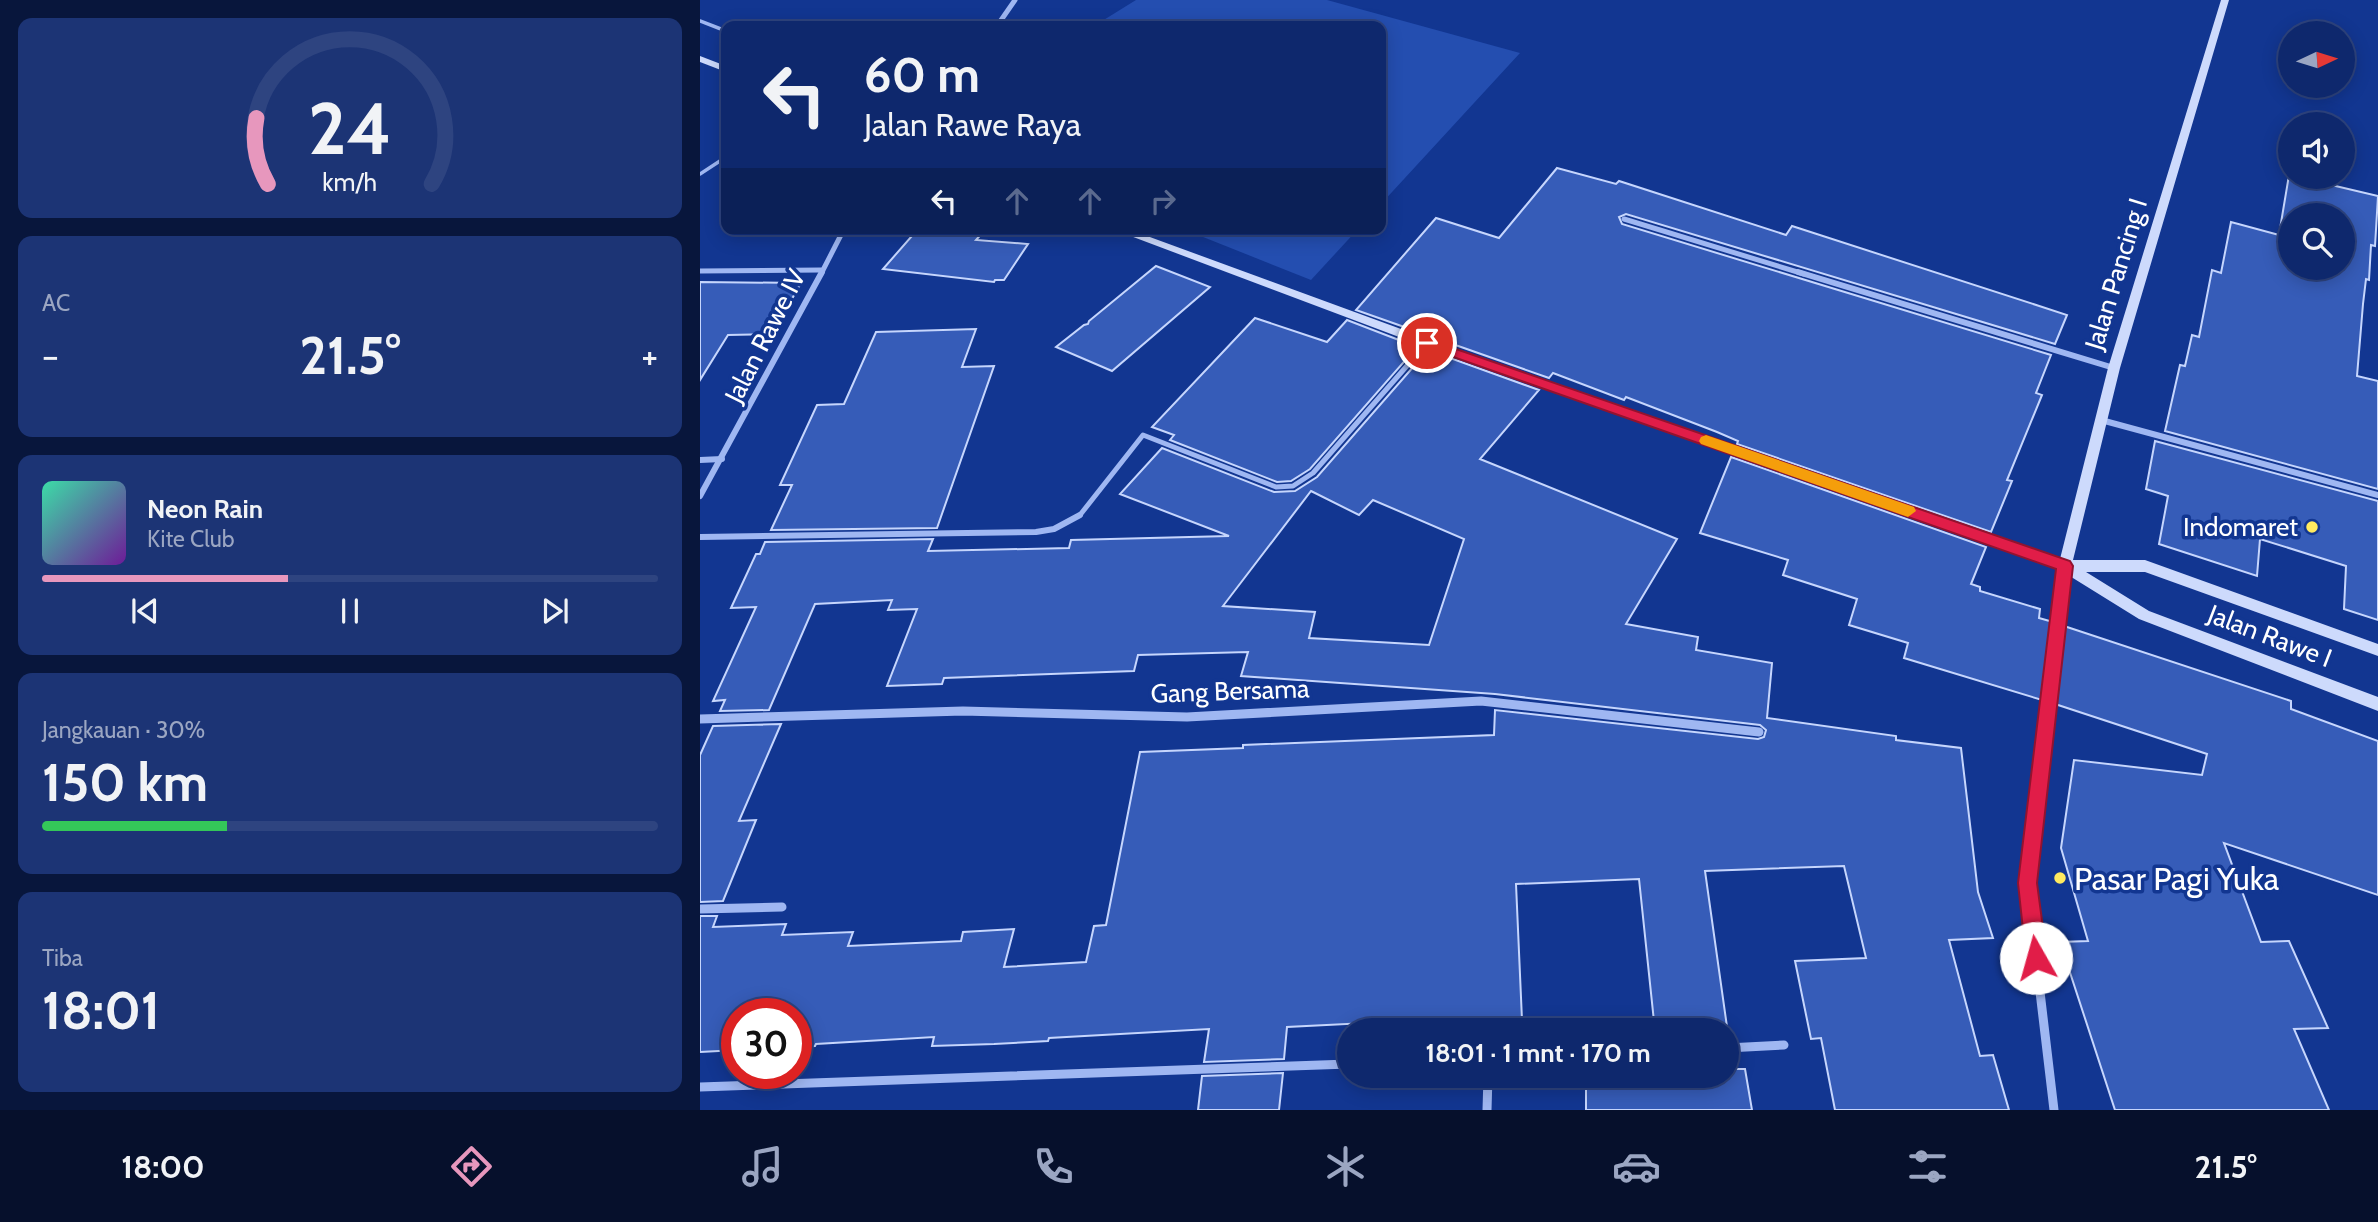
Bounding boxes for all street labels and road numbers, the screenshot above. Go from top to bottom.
street label: Jalan Pancing I [2078,194,2154,355]
street label: Jalan Rawe IV [717,264,812,409]
street label: Jalan Rawe I [2203,597,2336,674]
street label: Gang Bersama [1150,672,1310,710]

